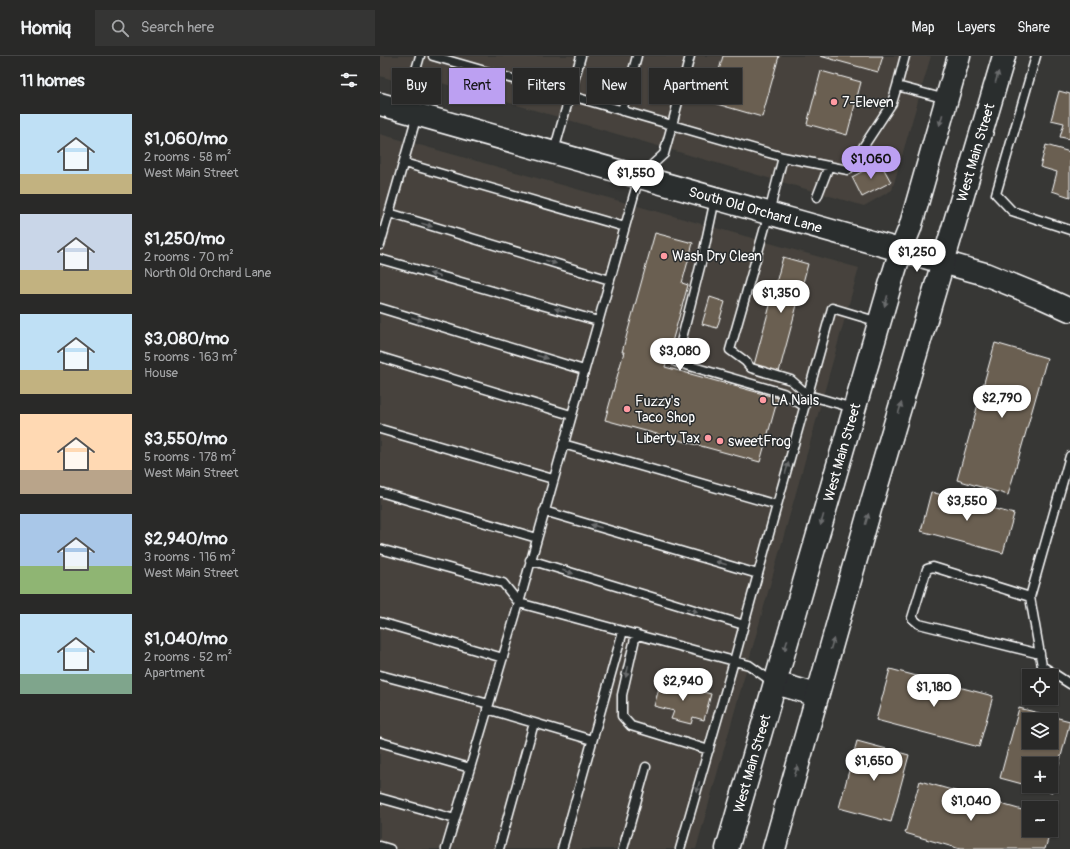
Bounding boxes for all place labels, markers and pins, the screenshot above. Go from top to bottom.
place label: 7-Eleven [842,94,894,111]
marker: 7-Eleven [829,97,839,107]
pin: $1,060 [838,146,904,180]
pin: $1,550 [603,160,669,194]
pin: $1,250 [884,239,950,273]
place label: Wash Dry Clean [672,248,762,265]
marker: Wash Dry Clean [659,251,669,261]
pin: $1,350 [748,280,814,314]
pin: $3,080 [647,338,713,372]
pin: $2,790 [969,385,1035,419]
place label: LA Nails [771,392,820,409]
place label: Fuzzy's Taco Shop [635,393,695,426]
marker: LA Nails [758,395,768,405]
marker: Fuzzy's Taco Shop [622,404,632,414]
place label: Liberty Tax [636,430,700,447]
marker: Liberty Tax [703,433,713,443]
place label: sweetFrog [728,433,791,450]
marker: sweetFrog [715,436,725,446]
pin: $3,550 [934,488,1000,522]
pin: $2,940 [650,668,716,702]
pin: $1,180 [901,674,967,708]
pin: $1,650 [841,748,907,782]
pin: $1,040 [938,788,1004,822]

